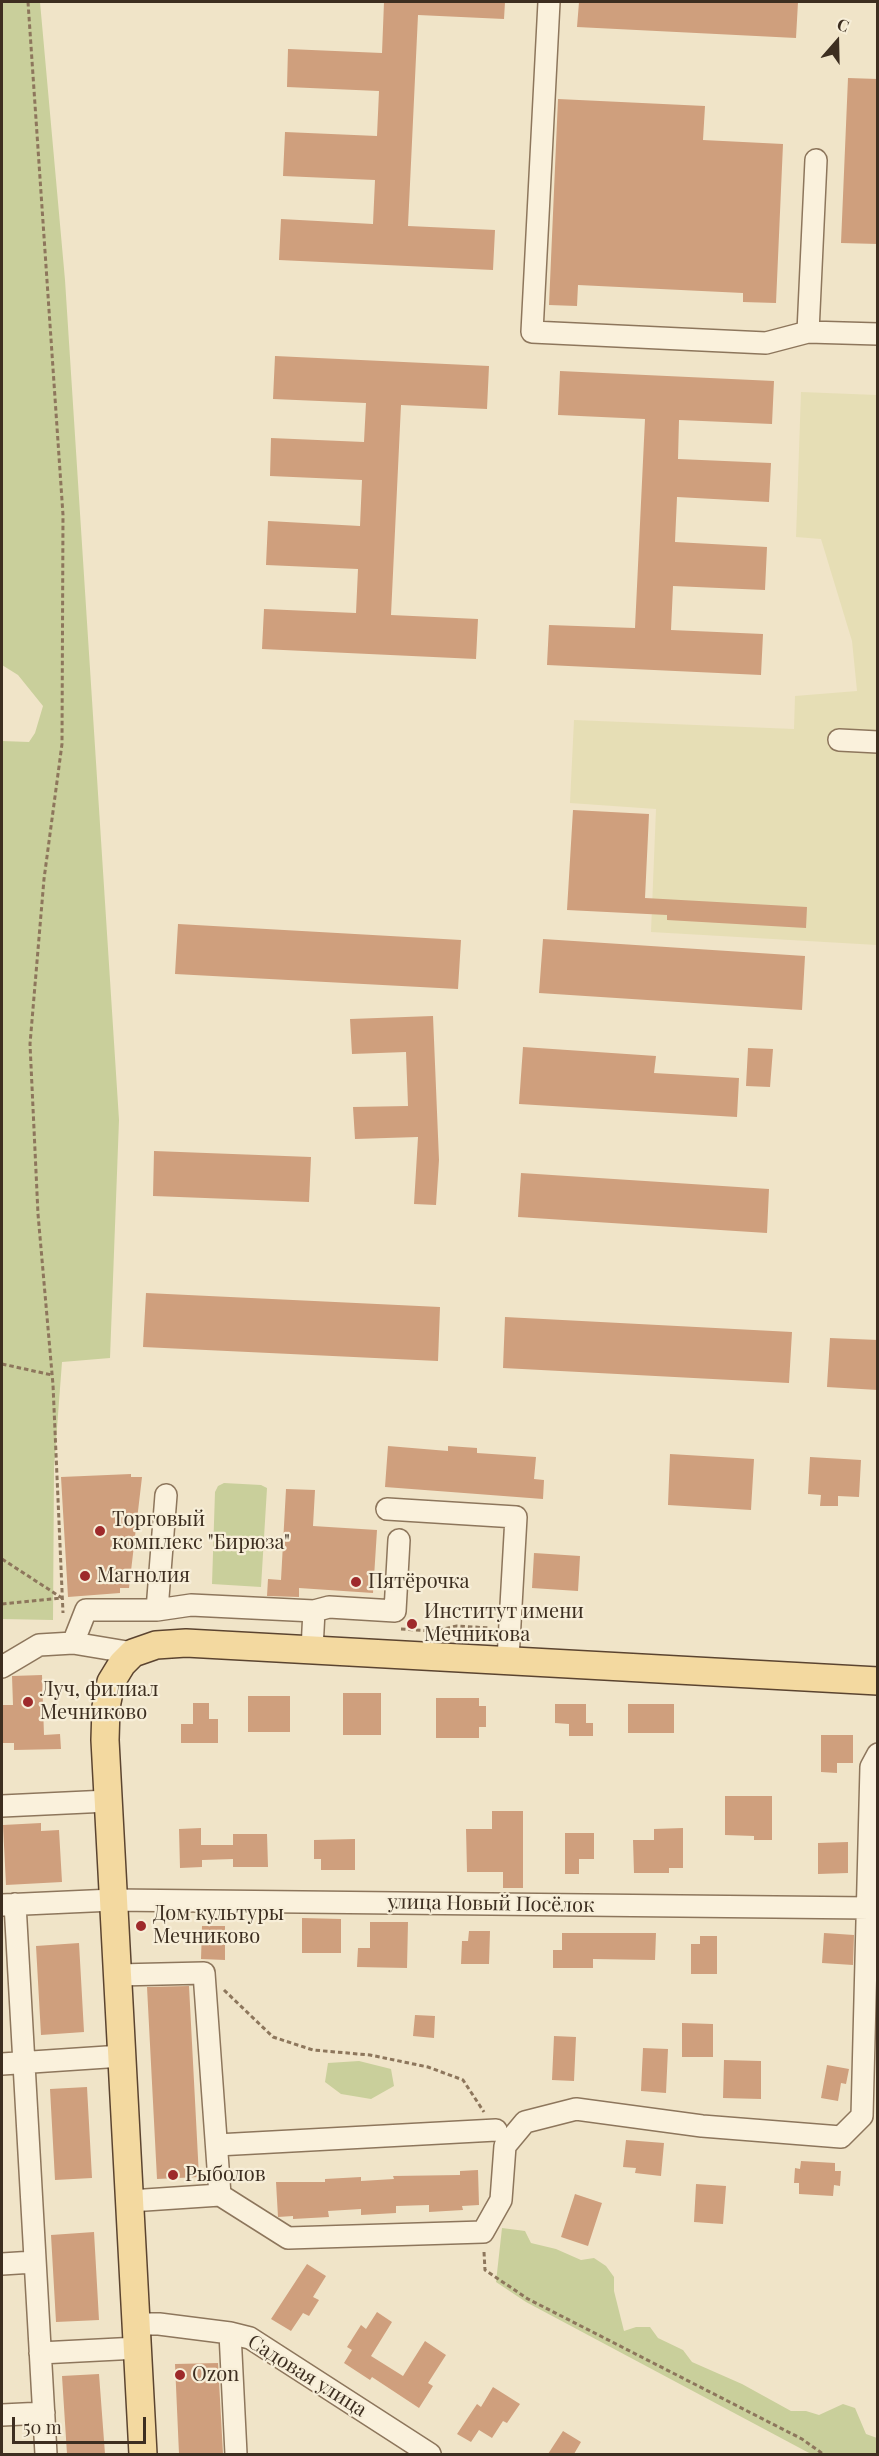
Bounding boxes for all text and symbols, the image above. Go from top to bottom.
north arrow [807,12,867,72]
text: С [834,13,852,36]
place label: Торговый комплекс "Бирюза" [112,1508,290,1555]
marker: Торговый комплекс "Бирюза" [93,1524,107,1538]
place label: Магнолия [97,1564,190,1588]
marker: Магнолия [78,1569,92,1583]
place label: Пятёрочка [368,1570,470,1594]
marker: Пятёрочка [349,1575,363,1589]
place label: Институт имени Мечникова [424,1600,584,1647]
marker: Институт имени Мечникова [405,1617,419,1631]
place label: Луч, филиал Мечниково [40,1678,159,1725]
marker: Луч, филиал Мечниково [21,1695,35,1709]
street label: улица Новый Посёлок [387,1890,595,1918]
place label: Дом культуры Мечниково [153,1902,284,1949]
marker: Дом культуры Мечниково [134,1919,148,1933]
place label: Рыболов [185,2163,266,2187]
marker: Рыболов [166,2168,180,2182]
street label: Садовая улица [243,2330,371,2422]
place label: Ozon [192,2363,239,2387]
marker: Ozon [173,2368,187,2382]
scale bar [15,2405,148,2443]
text: 50 m [23,2415,62,2439]

